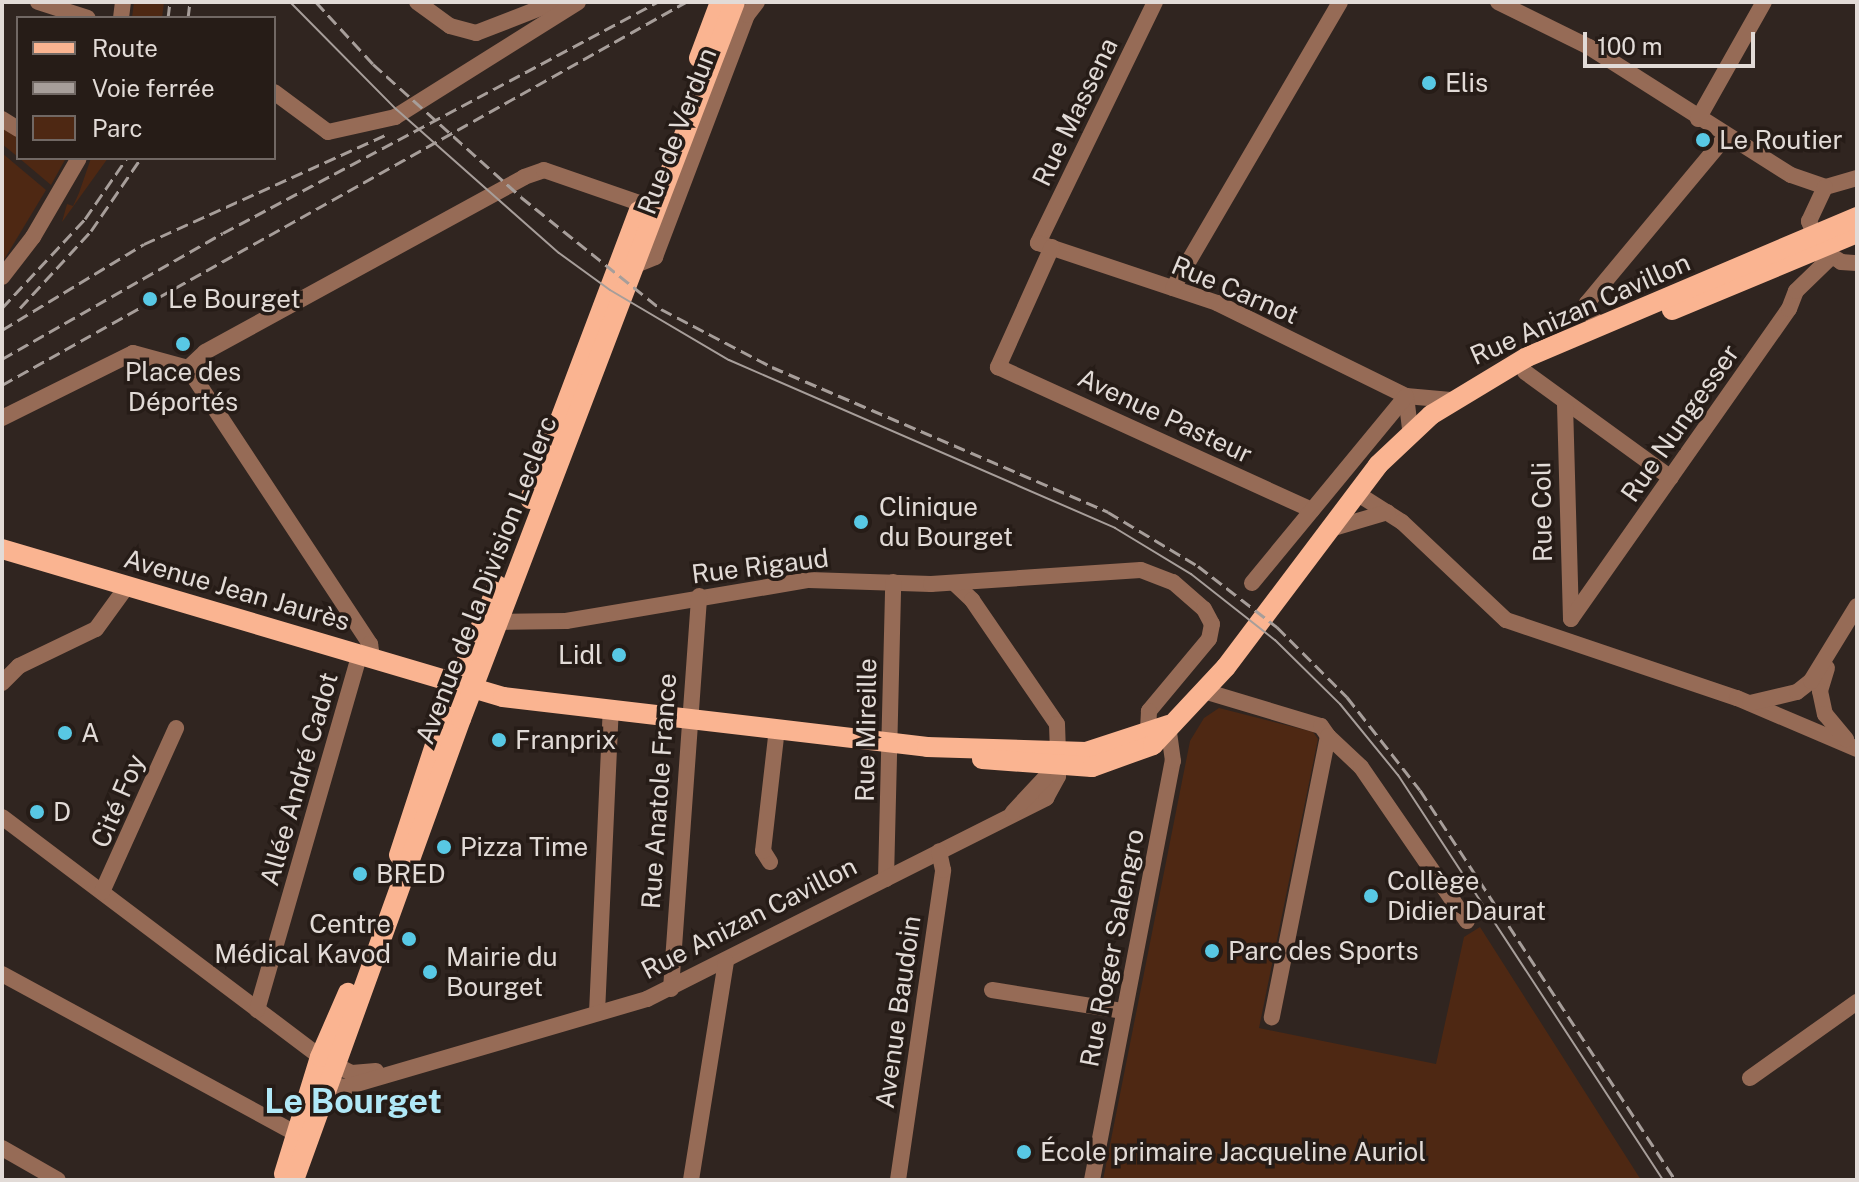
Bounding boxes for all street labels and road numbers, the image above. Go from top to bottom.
street label: Rue Massena [1026,33,1124,191]
street label: Rue de Verdun [631,43,723,219]
street label: Rue Anizan Cavillon [1465,246,1695,372]
street label: Rue Carnot [1167,249,1303,331]
street label: Rue Nungesser [1614,338,1746,508]
street label: Avenue Pasteur [1073,362,1257,470]
street label: Avenue de la Division Leclerc [409,411,563,749]
street label: Rue Coli [1526,462,1558,562]
street label: Rue Rigaud [690,542,830,590]
street label: Avenue Jean Jaurès [120,543,354,637]
street label: Rue Mireille [849,658,883,802]
street label: Allée André Cadot [254,669,344,889]
street label: Rue Anatole France [635,672,683,910]
street label: Cité Foy [84,750,152,852]
street label: Rue Roger Salengro [1074,826,1150,1070]
street label: Rue Anizan Cavillon [636,850,862,986]
street label: Avenue Baudoin [869,914,927,1110]

